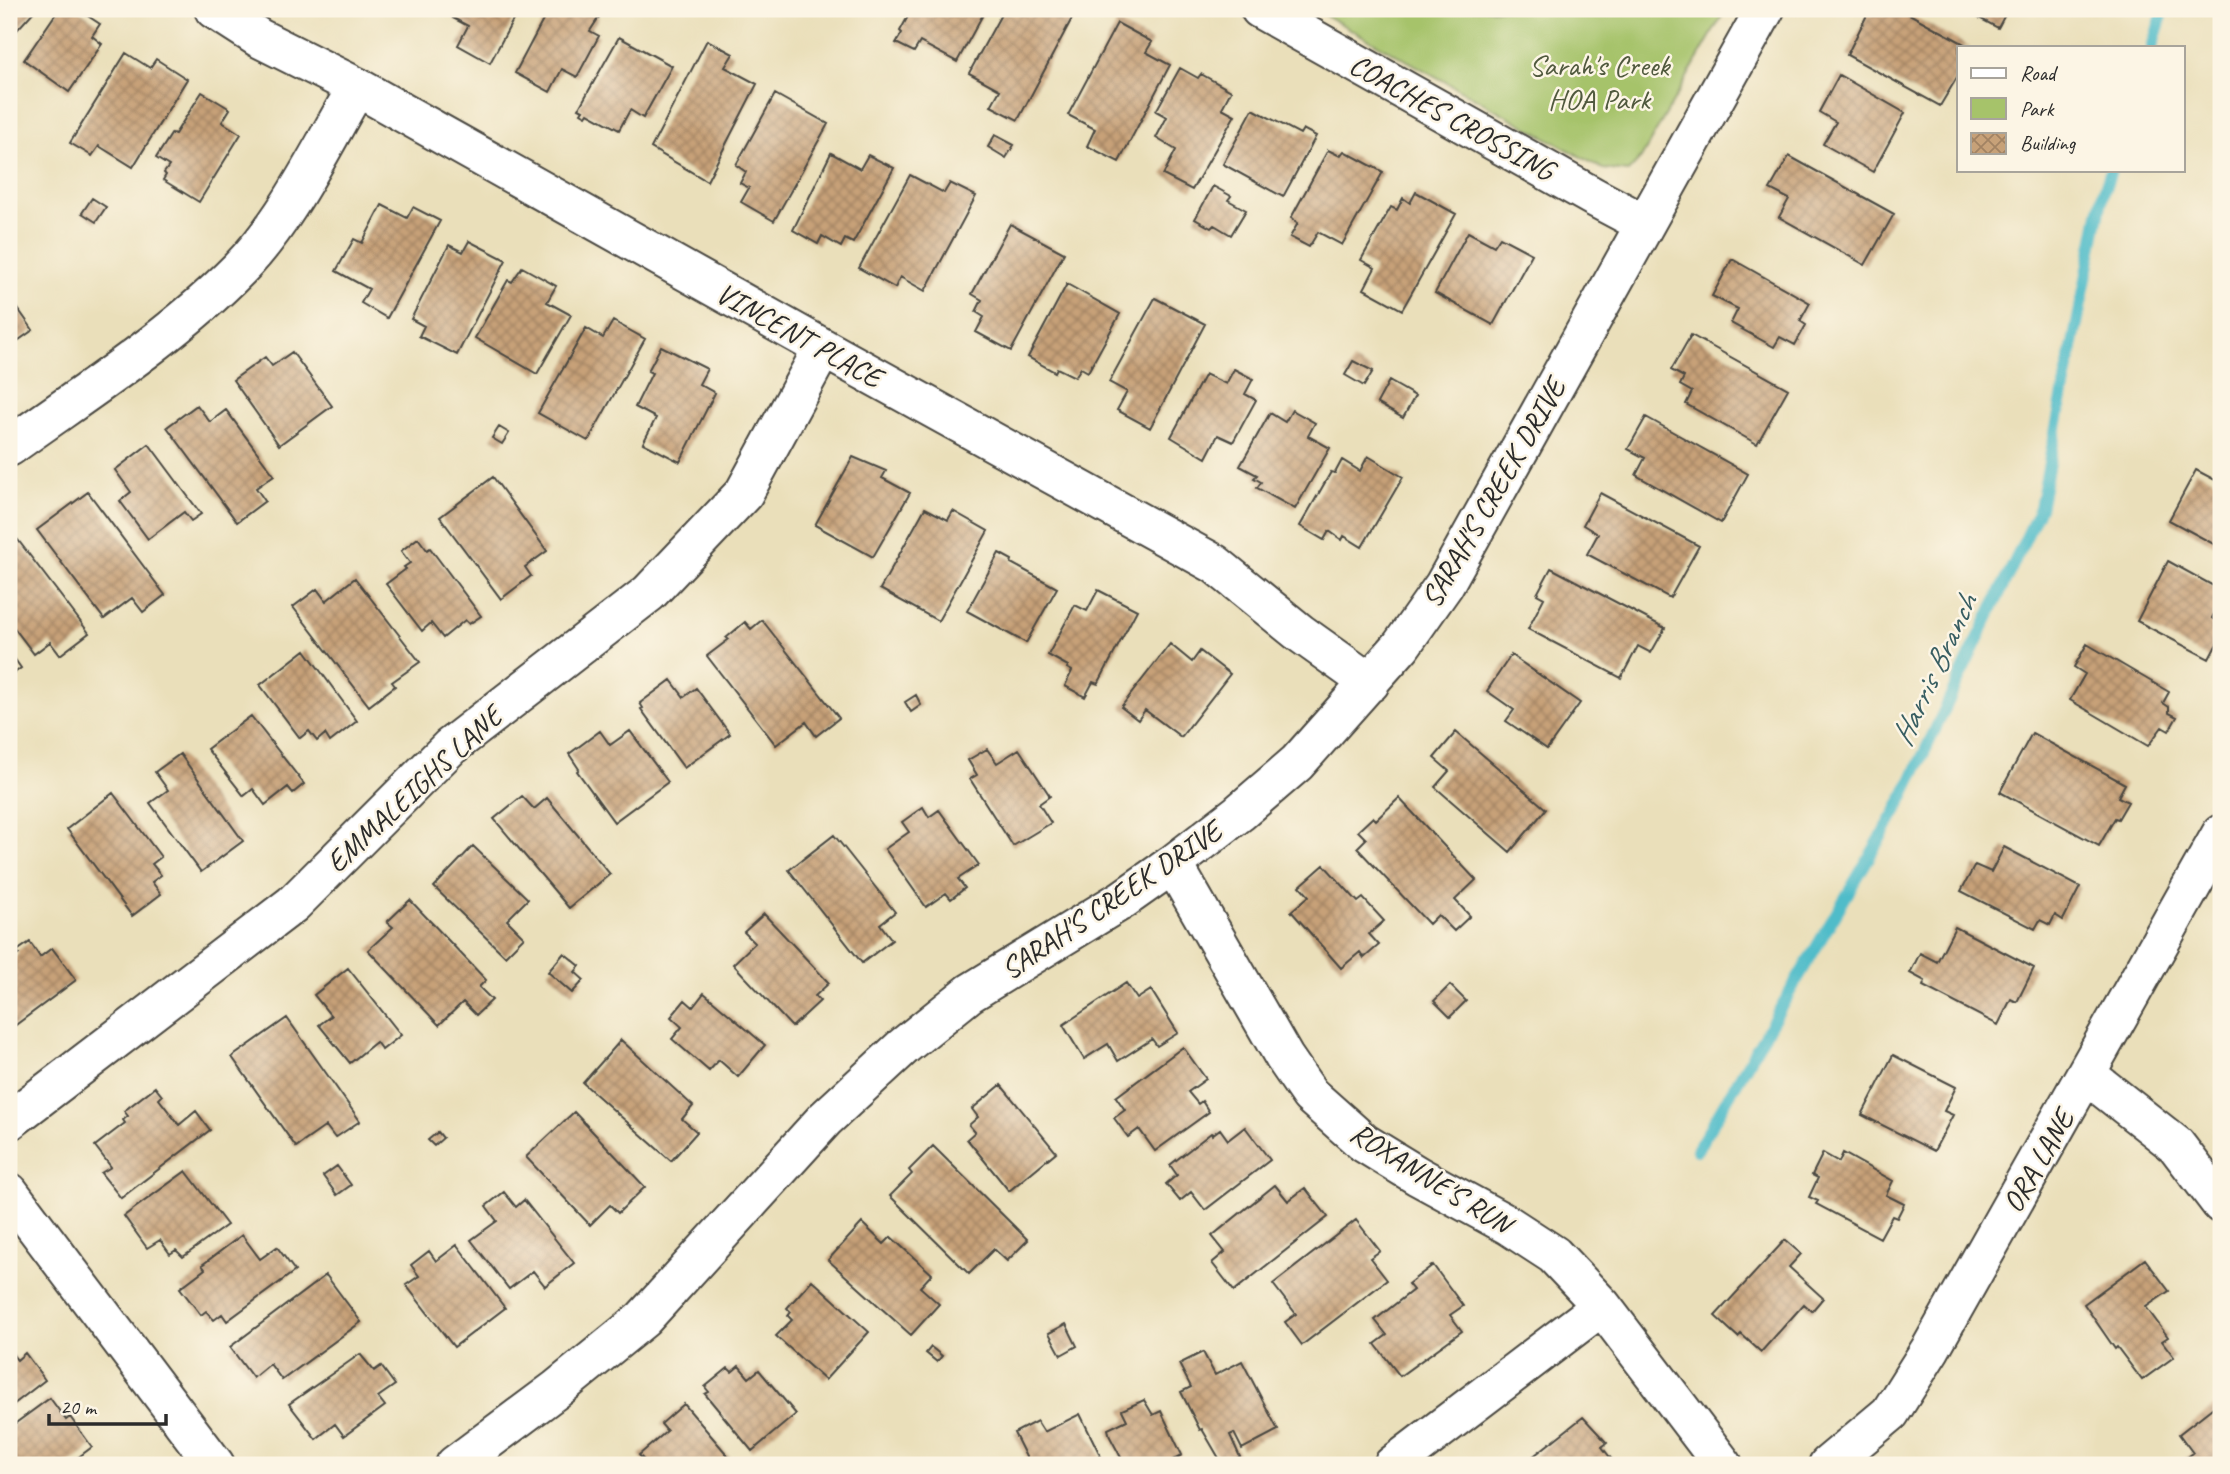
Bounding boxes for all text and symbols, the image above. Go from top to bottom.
street label: COACHES CROSSING [1343,45,1564,191]
park label: Sarah's Creek HOA Park [1529,46,1671,118]
legend [1957,46,2184,172]
text: Road [2020,60,2059,86]
text: Park [2020,96,2055,122]
text: Building [2020,130,2077,156]
street label: VINCENT PLACE [709,274,892,398]
street label: SARAH'S CREEK DRIVE [1412,368,1576,614]
water label: Harris Branch [1881,586,1988,752]
street label: EMMALEIGHS LANE [318,695,513,881]
street label: SARAH'S CREEK DRIVE [993,810,1232,988]
street label: ORA LANE [1993,1099,2085,1219]
street label: ROXANNE'S RUN [1343,1113,1522,1245]
scale bar [49,1383,166,1427]
text: 20 m [60,1394,98,1420]

